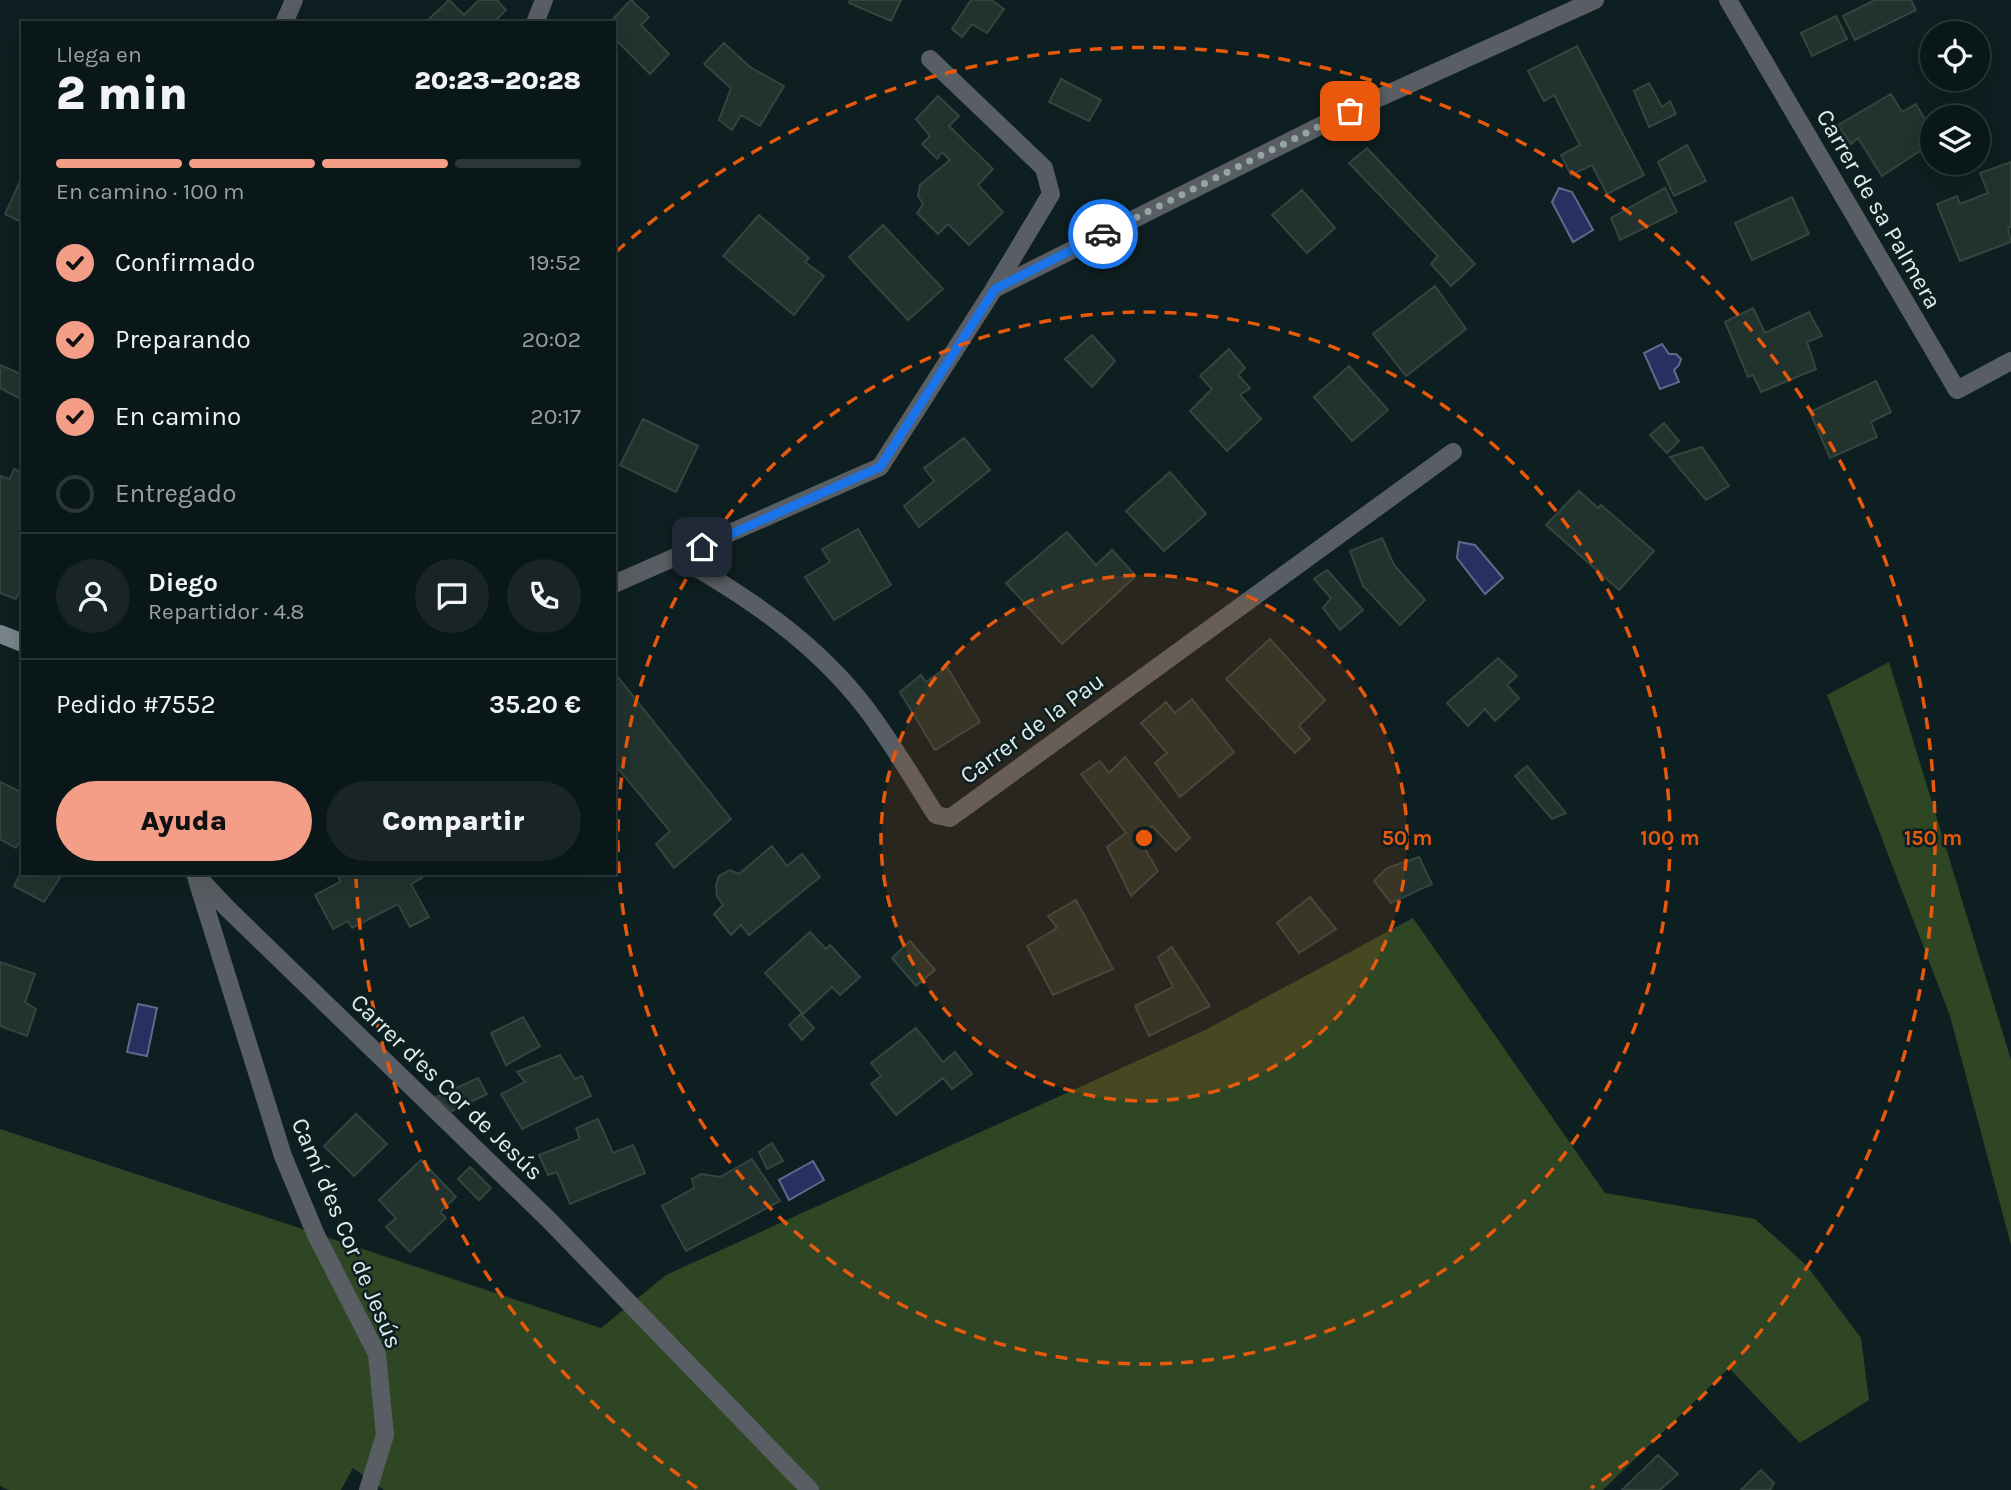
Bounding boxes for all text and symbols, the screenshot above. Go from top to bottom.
map controls [1920,21,1990,175]
button: locate [1920,21,1990,91]
text: Llega en [56,41,142,68]
text: 20:23–20:28 [414,65,581,96]
text: 2 min [56,67,188,121]
pin [1320,81,1380,141]
icon: bag [1331,92,1369,130]
street label: Carrer de sa Palmera [1810,104,1948,314]
button: layers [1920,105,1990,175]
text: En camino · 100 m [56,178,245,205]
courier [1068,199,1138,269]
icon: car [1084,215,1122,253]
icon: check [56,244,94,282]
text: Confirmado [115,247,255,278]
text: 19:52 [528,249,581,276]
icon: check [56,321,94,359]
text: Preparando [115,324,251,355]
text: 20:02 [522,326,581,353]
icon: check [56,398,94,436]
text: En camino [115,401,241,432]
text: 20:17 [530,403,581,430]
text: Entregado [115,478,236,509]
pin [672,517,732,577]
icon: home [683,528,721,566]
button: person [56,559,130,633]
button: chat [415,559,489,633]
button: phone [507,559,581,633]
text: Diego [148,567,218,598]
text: Repartidor · 4.8 [148,598,304,625]
street label: Carrer de la Pau [955,666,1109,790]
text: Pedido #7552 [56,689,216,720]
text: 35.20 € [489,689,581,720]
button: Ayuda [56,781,312,861]
button: Compartir [326,781,581,861]
centre of rings [1132,826,1156,850]
text: 50 m [1382,826,1432,850]
text: 100 m [1640,826,1700,850]
text: 150 m [1904,826,1962,850]
street label: Carrer d'es Cor de Jesús [345,988,549,1186]
street label: Camí d'es Cor de Jesús [286,1114,408,1352]

